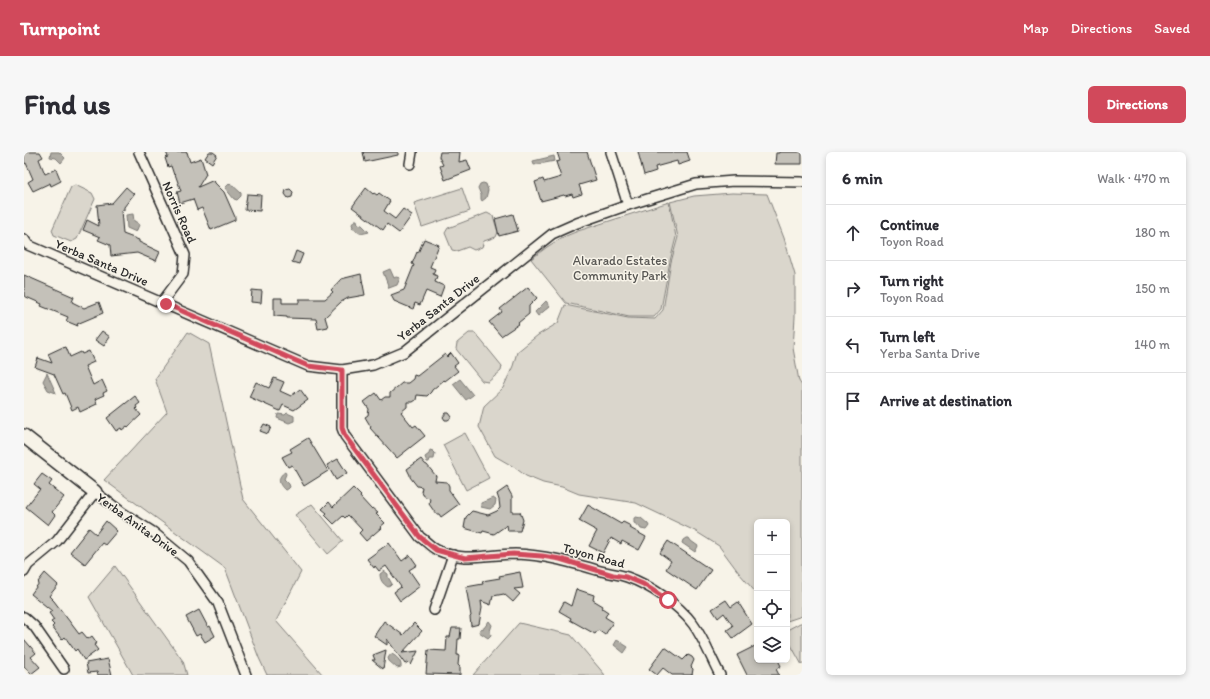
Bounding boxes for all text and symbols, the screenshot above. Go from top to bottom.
text: Turnpoint [20,17,100,40]
text: Map [1023,20,1049,37]
text: Directions [1071,20,1132,37]
text: Saved [1154,20,1190,37]
button: Directions [1088,86,1186,123]
text: Find us [24,87,111,121]
text: 6 min [842,168,883,188]
text: Walk · 470 m [1097,171,1170,186]
street label: Norris Road [159,179,200,245]
text: Continue [880,216,939,234]
icon: ahead [842,222,864,244]
text: 180 m [1135,225,1170,240]
text: Toyon Road [880,234,944,249]
street label: Yerba Santa Drive [53,236,151,289]
park label: Alvarado Estates Community Park [573,253,667,283]
street label: Yerba Santa Drive [394,271,482,344]
text: Turn right [880,272,944,290]
icon: right [842,278,864,300]
text: 150 m [1135,281,1170,296]
text: Toyon Road [880,290,944,305]
route end [157,295,175,313]
text: Turn left [880,328,935,346]
icon: left [842,334,864,356]
text: 140 m [1134,337,1170,352]
text: Yerba Santa Drive [880,346,980,361]
icon: arrive [842,390,864,412]
text: Arrive at destination [880,392,1012,410]
street label: Yerba Anita Drive [94,490,182,559]
map controls [754,519,790,663]
button: + [754,519,790,555]
street label: Toyon Road [561,540,627,571]
button: − [754,555,790,591]
route start [659,591,677,609]
button: locate [754,591,790,627]
button: layers [754,627,790,663]

